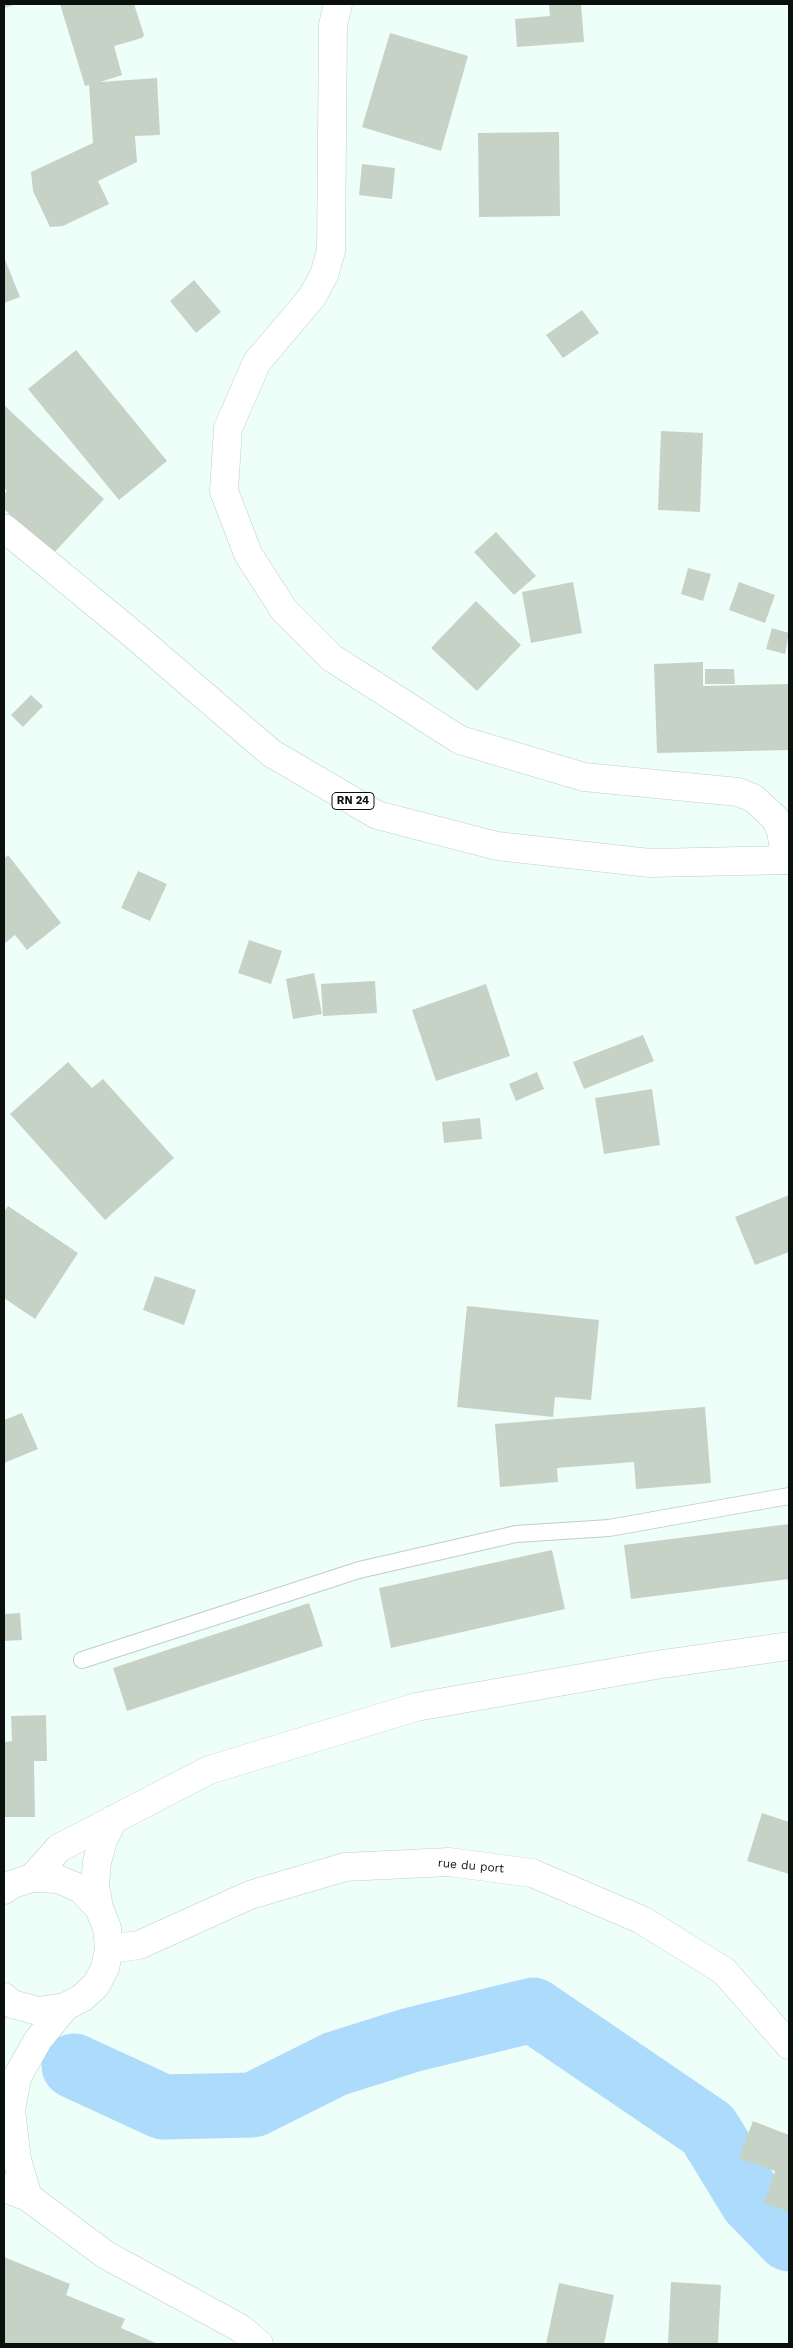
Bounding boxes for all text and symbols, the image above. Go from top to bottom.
road number: RN 24 [332,792,374,809]
street label: rue du port [437,1856,505,1876]

